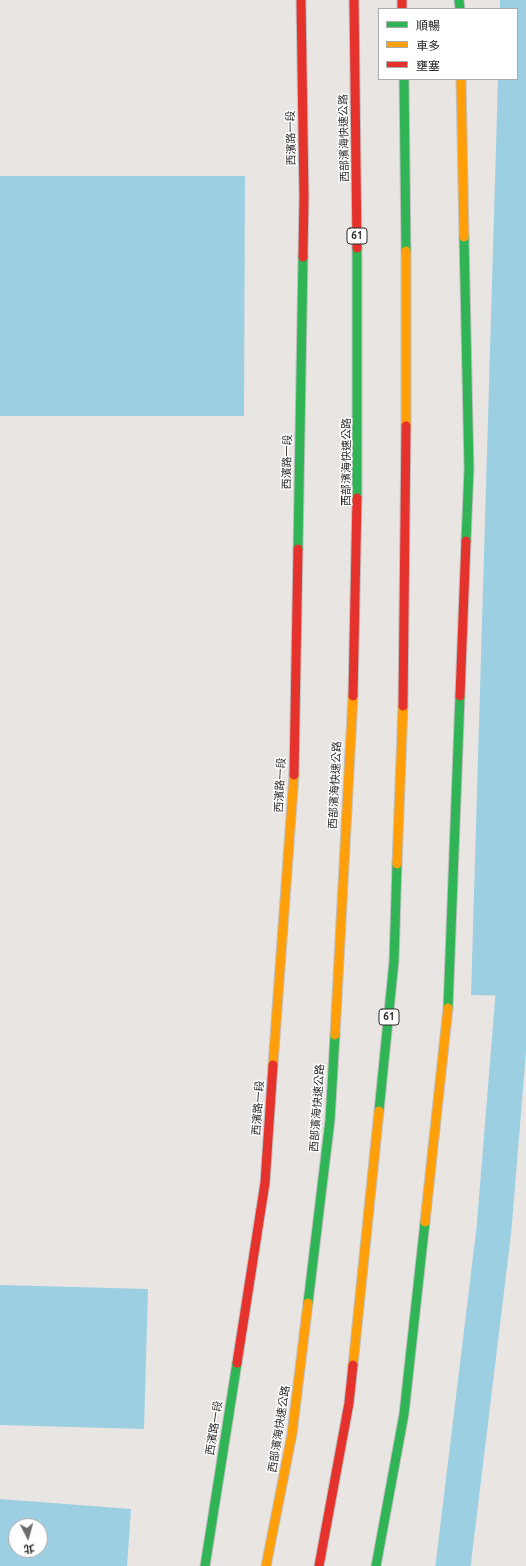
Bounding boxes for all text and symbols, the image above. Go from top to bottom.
legend [378,8,518,80]
text: 順暢 [416,19,440,32]
text: 車多 [416,39,440,52]
text: 壅塞 [416,59,440,72]
street label: 西部濱海快速公路 [337,94,351,182]
street label: 西濱路一段 [284,110,298,166]
road number: 61 [347,228,367,244]
street label: 西部濱海快速公路 [339,418,353,506]
street label: 西濱路一段 [280,434,294,490]
street label: 西部濱海快速公路 [326,741,344,829]
street label: 西濱路一段 [272,757,288,813]
road number: 61 [379,1009,399,1025]
street label: 西部濱海快速公路 [307,1064,327,1152]
street label: 西濱路一段 [249,1080,267,1136]
street label: 西部濱海快速公路 [266,1385,292,1473]
street label: 西濱路一段 [203,1400,225,1456]
north arrow [8,1518,48,1558]
text: 北 [23,1542,35,1555]

